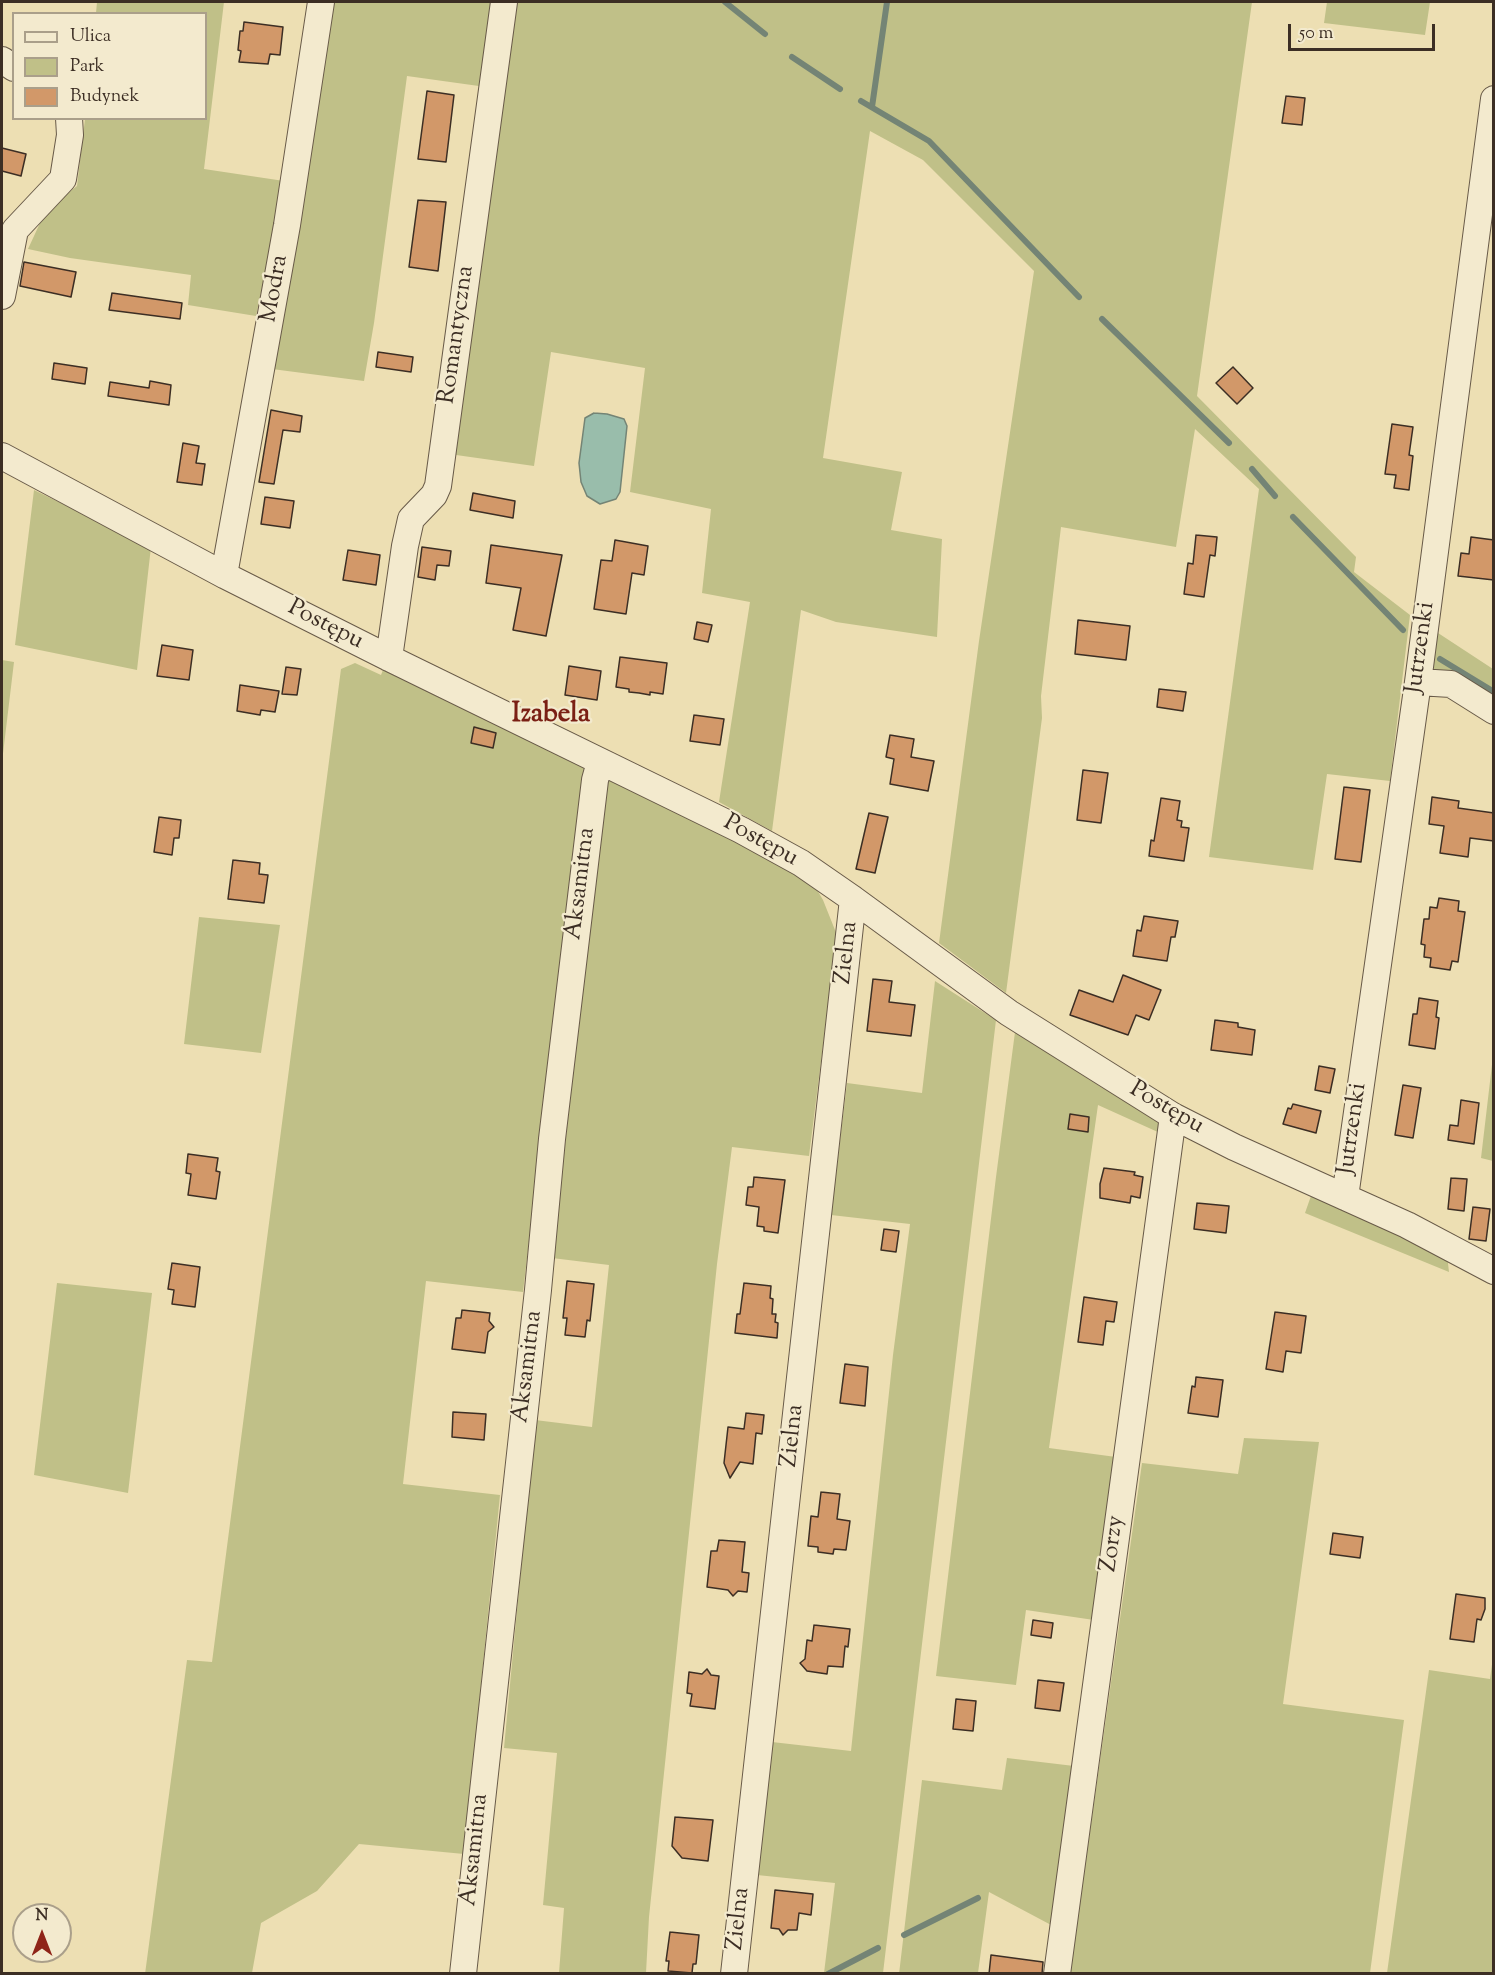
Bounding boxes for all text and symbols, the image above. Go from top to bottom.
legend [12,12,207,120]
scale bar [1291,12,1438,50]
text: 50 m [1299,21,1333,47]
text: Ulica [70,24,111,50]
text: Park [70,54,104,80]
text: Budynek [70,84,139,110]
street label: Modra [256,253,296,325]
street label: Romantyczna [434,264,482,406]
street label: Postępu [282,595,368,657]
street label: Jutrzenki [1401,600,1443,696]
district label: Izabela [512,700,590,732]
street label: Postępu [717,810,803,874]
street label: Aksamitna [561,826,603,942]
street label: Zielna [830,920,866,986]
street label: Postępu [1124,1076,1208,1142]
street label: Jutrzenki [1333,1081,1375,1177]
street label: Aksamitna [508,1309,550,1425]
street label: Zielna [776,1403,812,1469]
street label: Zorzy [1096,1514,1132,1574]
street label: Aksamitna [456,1792,496,1908]
street label: Zielna [722,1886,758,1952]
north arrow [12,1903,72,1963]
text: N [36,1905,48,1928]

